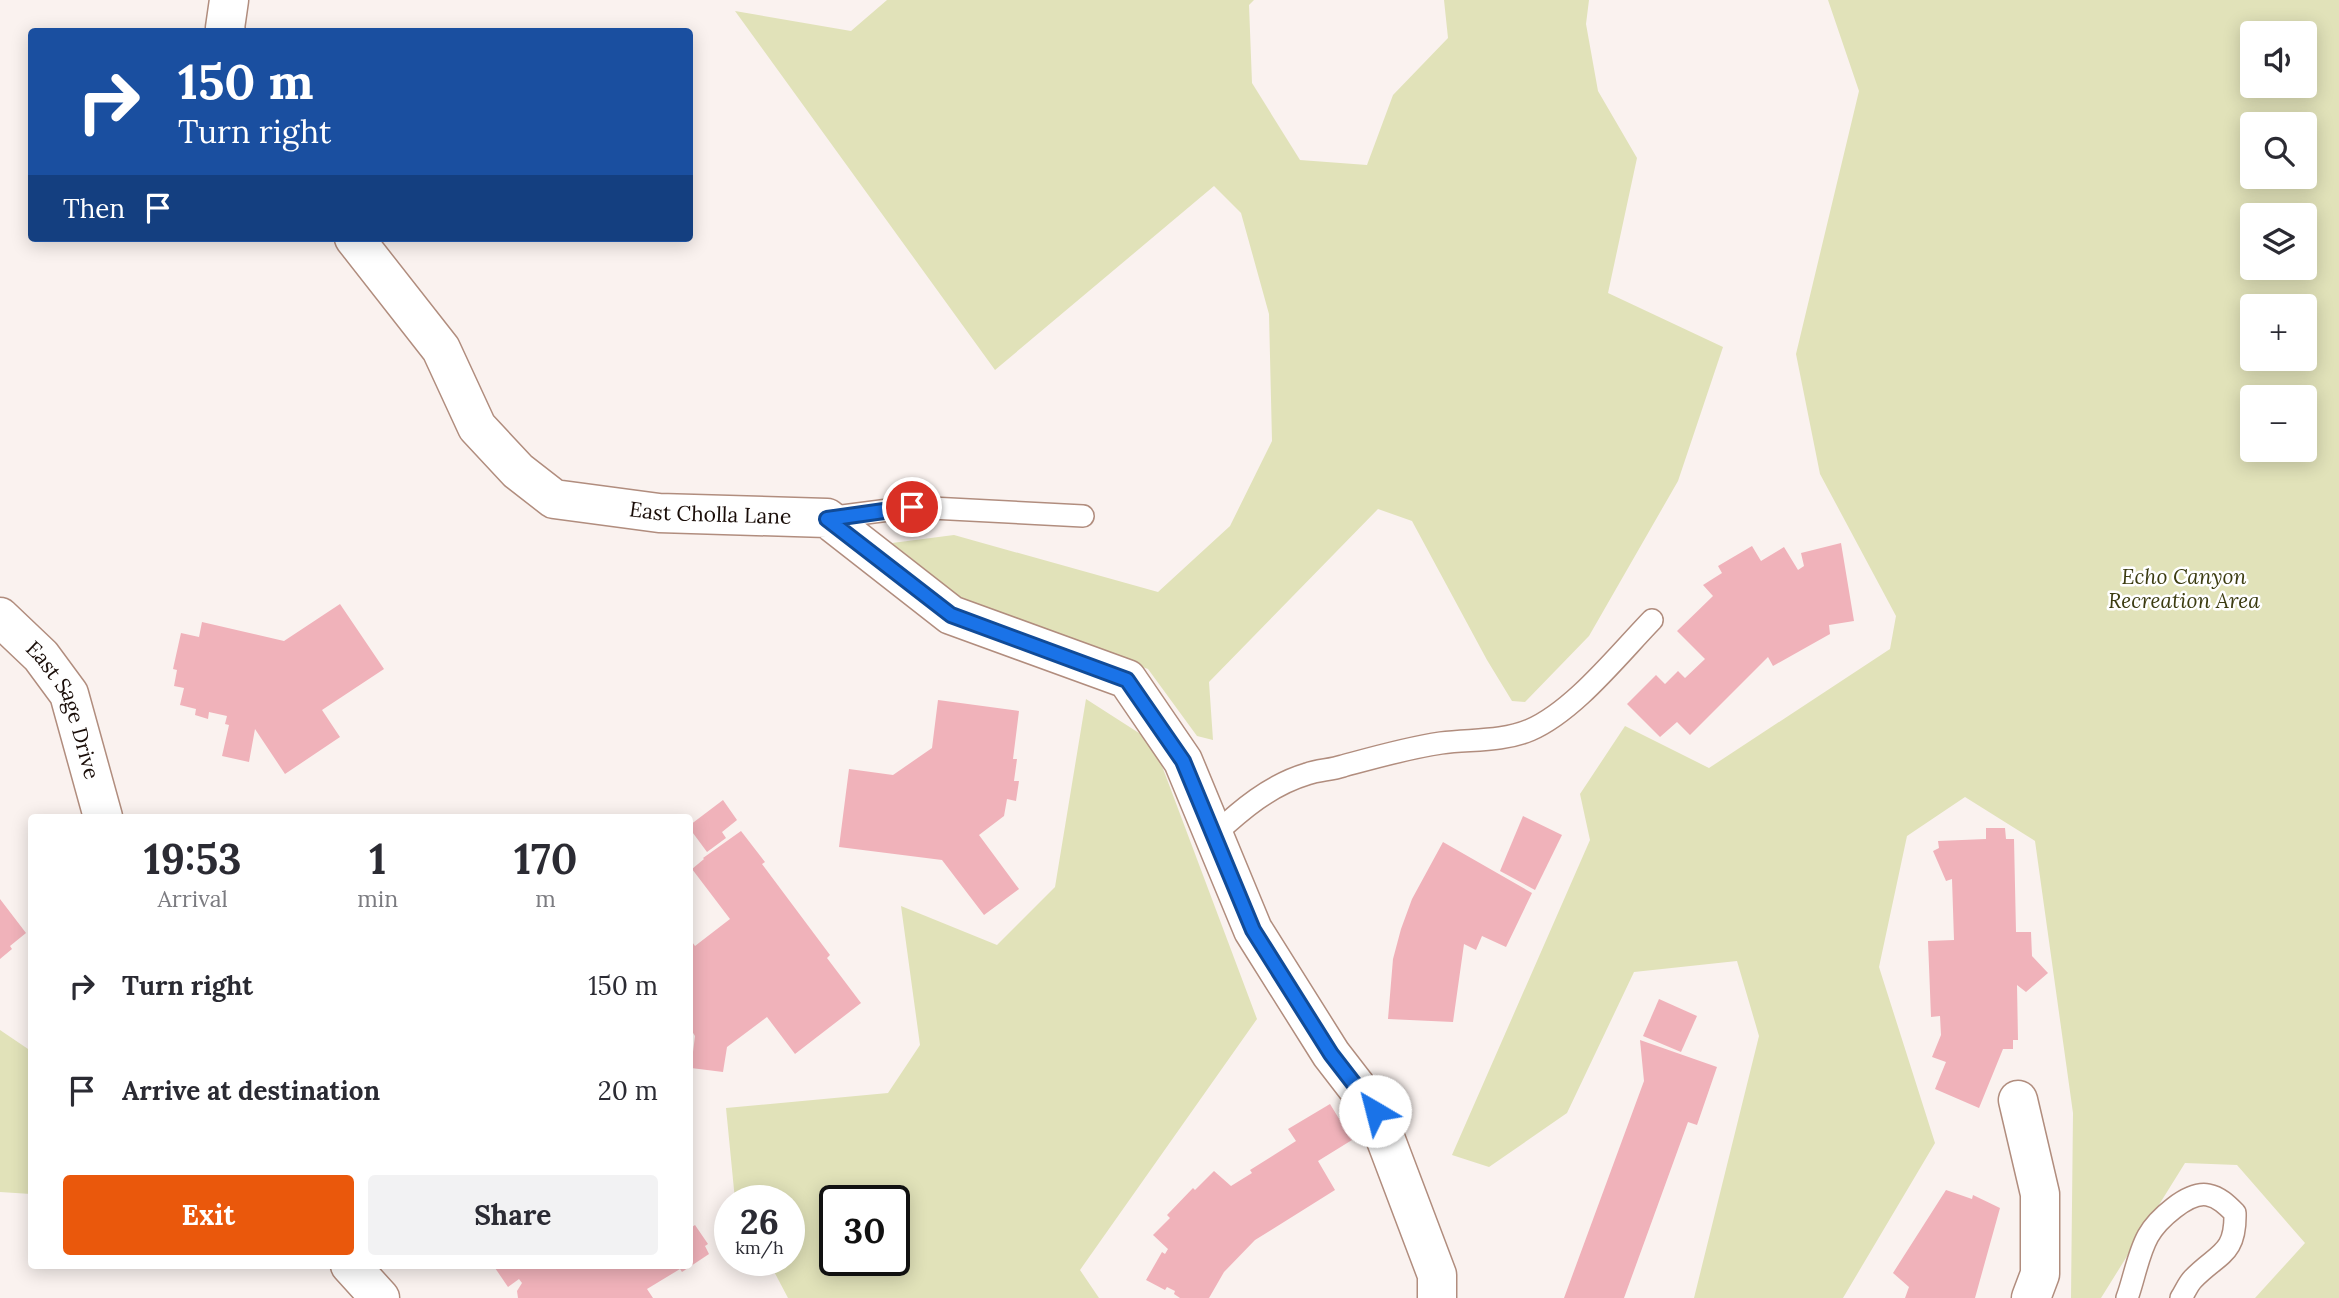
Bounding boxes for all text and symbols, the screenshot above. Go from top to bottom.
map controls [2240,21,2317,462]
button: sound [2240,21,2317,98]
text: 150 m [178,50,314,112]
icon: right [63,56,154,147]
text: Turn right [178,111,331,152]
button: search [2240,112,2317,189]
icon: arrive [139,189,177,227]
text: Then [63,192,125,225]
button: layers [2240,203,2317,280]
button: + [2240,294,2317,371]
button: − [2240,385,2317,462]
pin [882,477,942,537]
icon: arrive [893,488,931,526]
street label: East Cholla Lane [628,495,792,530]
park label: Echo Canyon Recreation Area [2108,563,2260,614]
street label: East Sage Drive [20,635,106,782]
text: 19:53 [144,832,242,886]
text: 1 [369,832,386,886]
text: 170 [514,832,577,886]
text: Arrival [157,884,228,913]
text: min [357,884,398,913]
text: m [535,884,556,913]
icon: right [63,967,101,1005]
text: Turn right [122,969,253,1002]
text: 150 m [588,969,658,1002]
icon: arrive [63,1072,101,1110]
text: Arrive at destination [122,1074,380,1107]
text: 20 m [598,1074,658,1107]
position arrow [1338,1074,1412,1148]
button: Exit [63,1175,354,1255]
button: Share [368,1175,658,1255]
speed limit sign: 30 [819,1185,910,1276]
text: 26 [740,1199,779,1244]
text: km/h [735,1236,784,1259]

